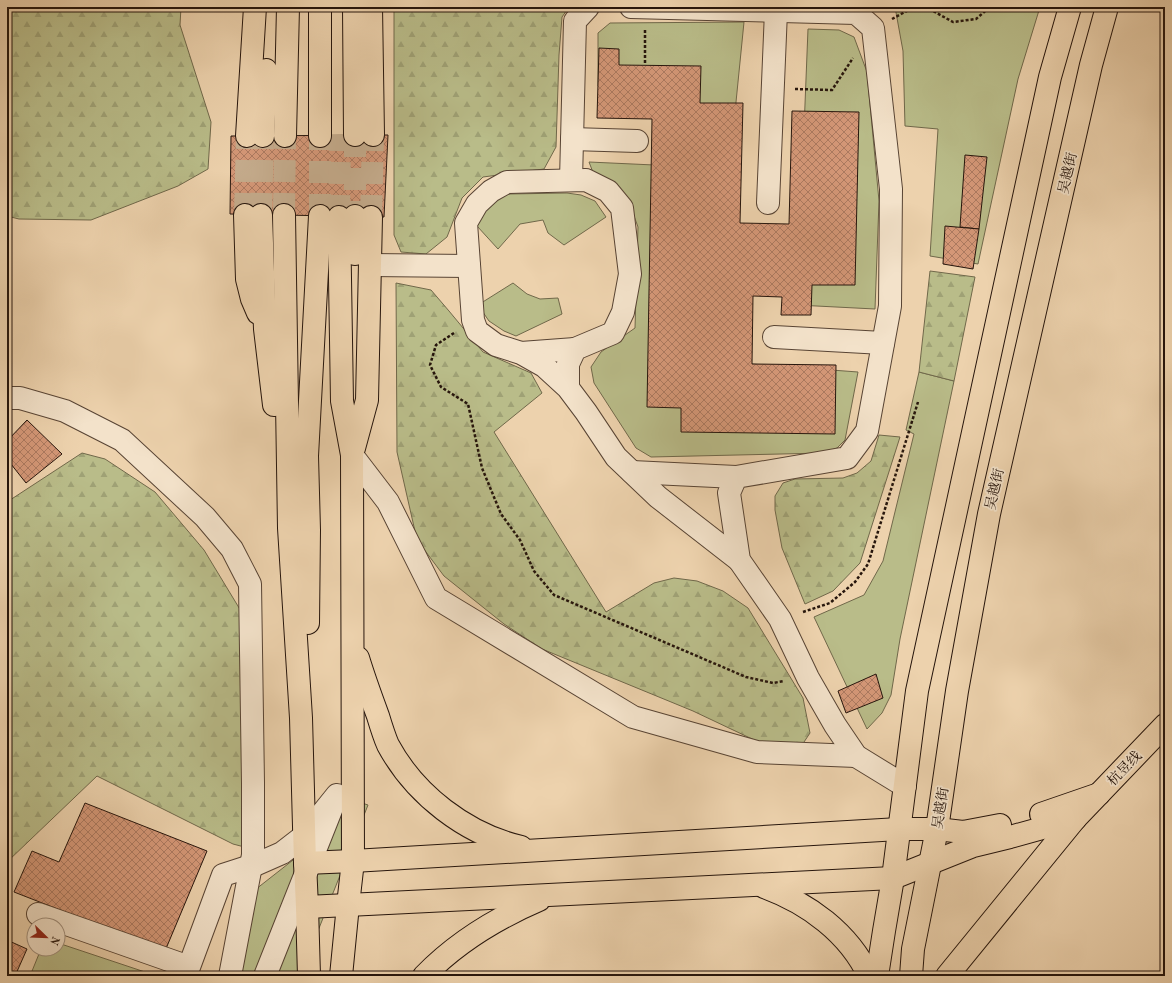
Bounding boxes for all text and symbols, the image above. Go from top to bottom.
street label: 吴越街 [1055,151,1080,195]
street label: 吴越街 [982,467,1007,511]
street label: 杭昱线 [1104,748,1144,789]
street label: 吴越街 [930,786,951,830]
north arrow [26,917,66,957]
text: N [47,934,61,947]

